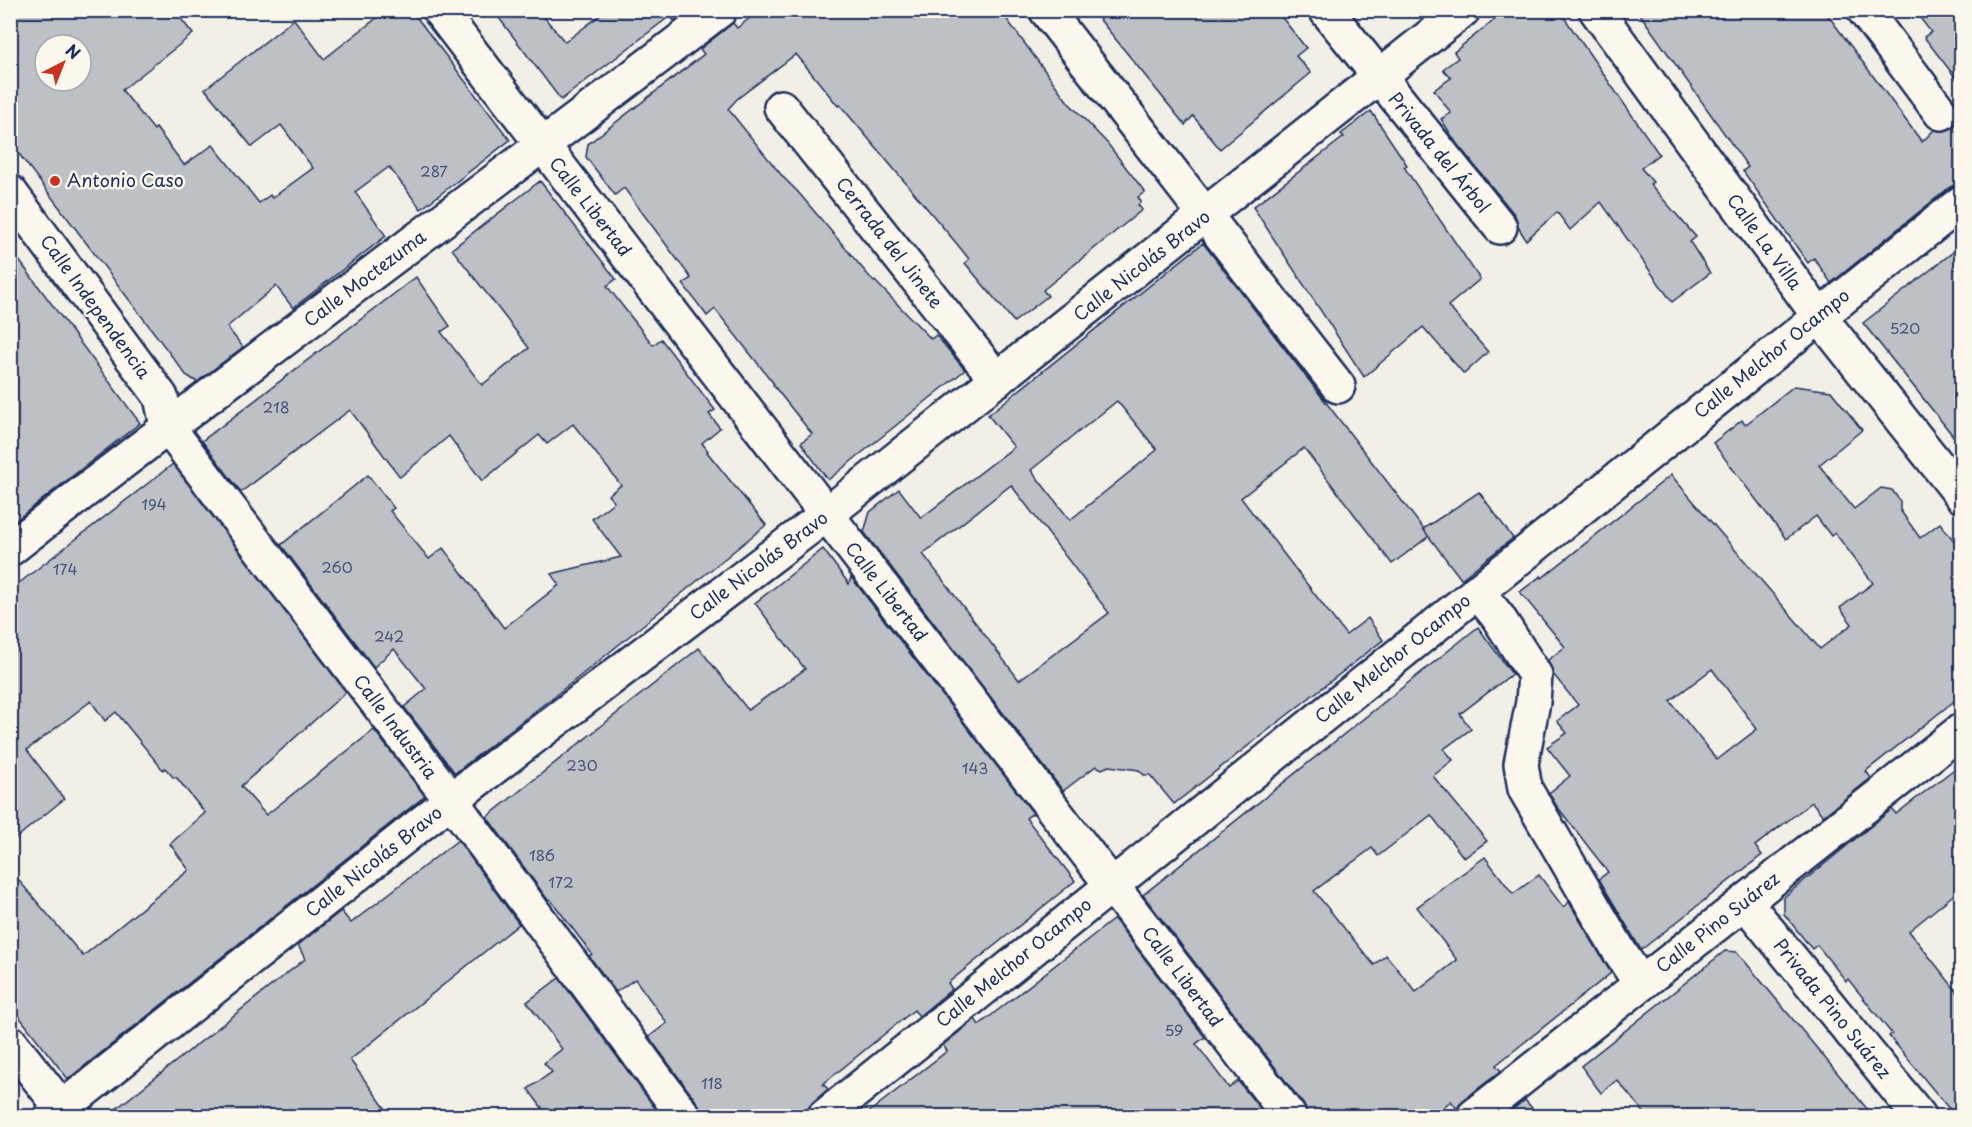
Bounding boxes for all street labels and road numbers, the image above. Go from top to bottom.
street label: Privada del Árbol [1383,86,1497,218]
street label: Calle Libertad [543,150,639,262]
street label: Cerrada del Jinete [830,171,950,314]
street label: Calle La Villa [1721,187,1810,295]
street label: Calle Nicolás Bravo [1067,203,1215,327]
street label: Calle Moctezuma [297,222,432,333]
street label: Calle Independencia [35,228,158,384]
street label: Calle Melchor Ocampo [1687,281,1855,424]
street label: Calle Nicolás Bravo [683,504,833,626]
street label: Calle Libertad [839,535,935,647]
street label: Calle Melchor Ocampo [1308,586,1476,729]
street label: Calle Industria [348,668,445,785]
street label: Calle Nicolás Bravo [299,799,447,923]
street label: Calle Pino Suárez [1649,865,1785,979]
street label: Calle Melchor Ocampo [929,890,1097,1033]
street label: Calle Libertad [1136,920,1230,1032]
street label: Privada Pino Suárez [1768,932,1898,1084]

